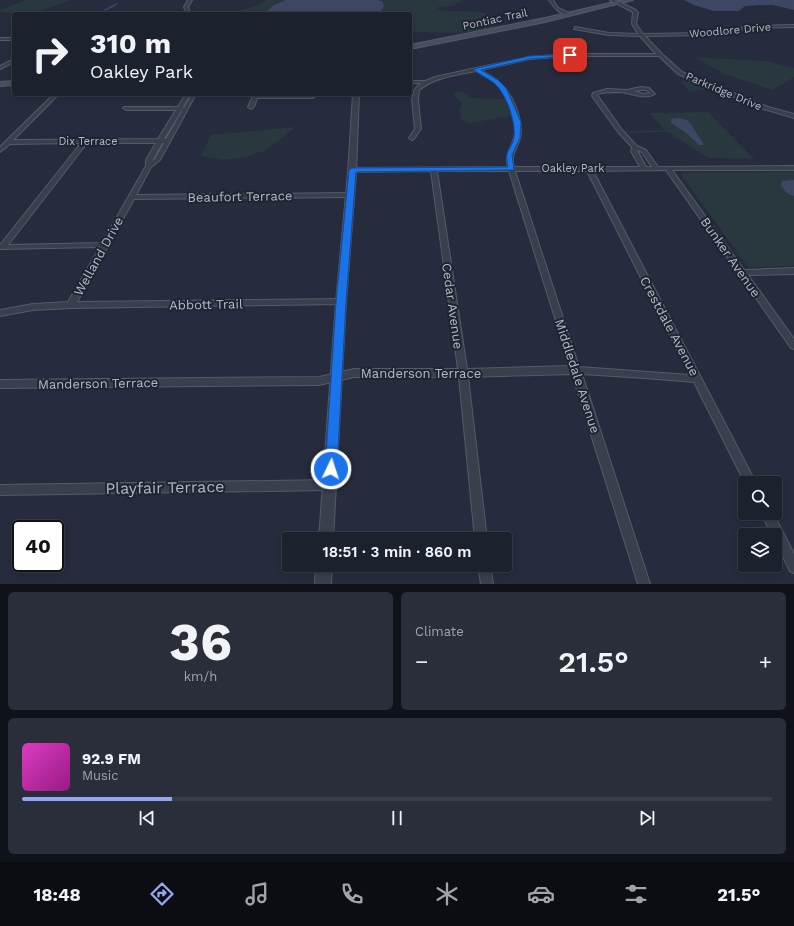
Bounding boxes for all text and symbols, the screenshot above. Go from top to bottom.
street label: Pontiac Trail [461,6,529,33]
street label: Woodlore Drive [689,20,771,41]
text: 310 m [90,27,171,60]
icon: right [24,28,76,80]
pin [553,38,587,72]
icon: arrive [559,44,581,66]
text: Oakley Park [90,61,193,82]
street label: Parkridge Drive [684,70,764,113]
street label: Dix Terrace [58,135,118,148]
street label: Oakley Park [542,162,604,175]
street label: Beaufort Terrace [187,188,293,205]
street label: Welland Drive [71,214,126,298]
street label: Bunker Avenue [697,214,764,300]
street label: Cedar Avenue [439,262,466,350]
street label: Crestdale Avenue [637,274,702,379]
street label: Abbott Trail [169,296,243,313]
street label: Middledale Avenue [552,317,603,435]
street label: Manderson Terrace [361,366,481,381]
street label: Manderson Terrace [38,375,158,392]
position arrow [310,448,352,490]
map controls [738,476,782,572]
button: search [738,476,782,520]
street label: Playfair Terrace [105,477,225,498]
speed limit sign: 40 [12,520,64,572]
button: layers [738,528,782,572]
text: 18:51 · 3 min · 860 m [322,543,472,561]
text: 36 [169,612,232,673]
text: Climate [415,624,464,639]
text: 21.5° [558,644,629,679]
text: − [415,649,428,674]
text: + [759,649,772,674]
text: km/h [184,669,217,684]
text: 92.9 FM [82,750,141,768]
text: Music [82,768,119,783]
icon: previous [136,807,158,829]
icon: pause [386,807,408,829]
icon: next [636,807,658,829]
icon: directions [148,880,176,908]
icon: music [243,880,271,908]
icon: phone [338,880,366,908]
icon: climate [433,880,461,908]
icon: car [527,880,555,908]
icon: filters [622,880,650,908]
text: 18:48 [33,884,81,905]
text: 21.5° [717,884,760,905]

